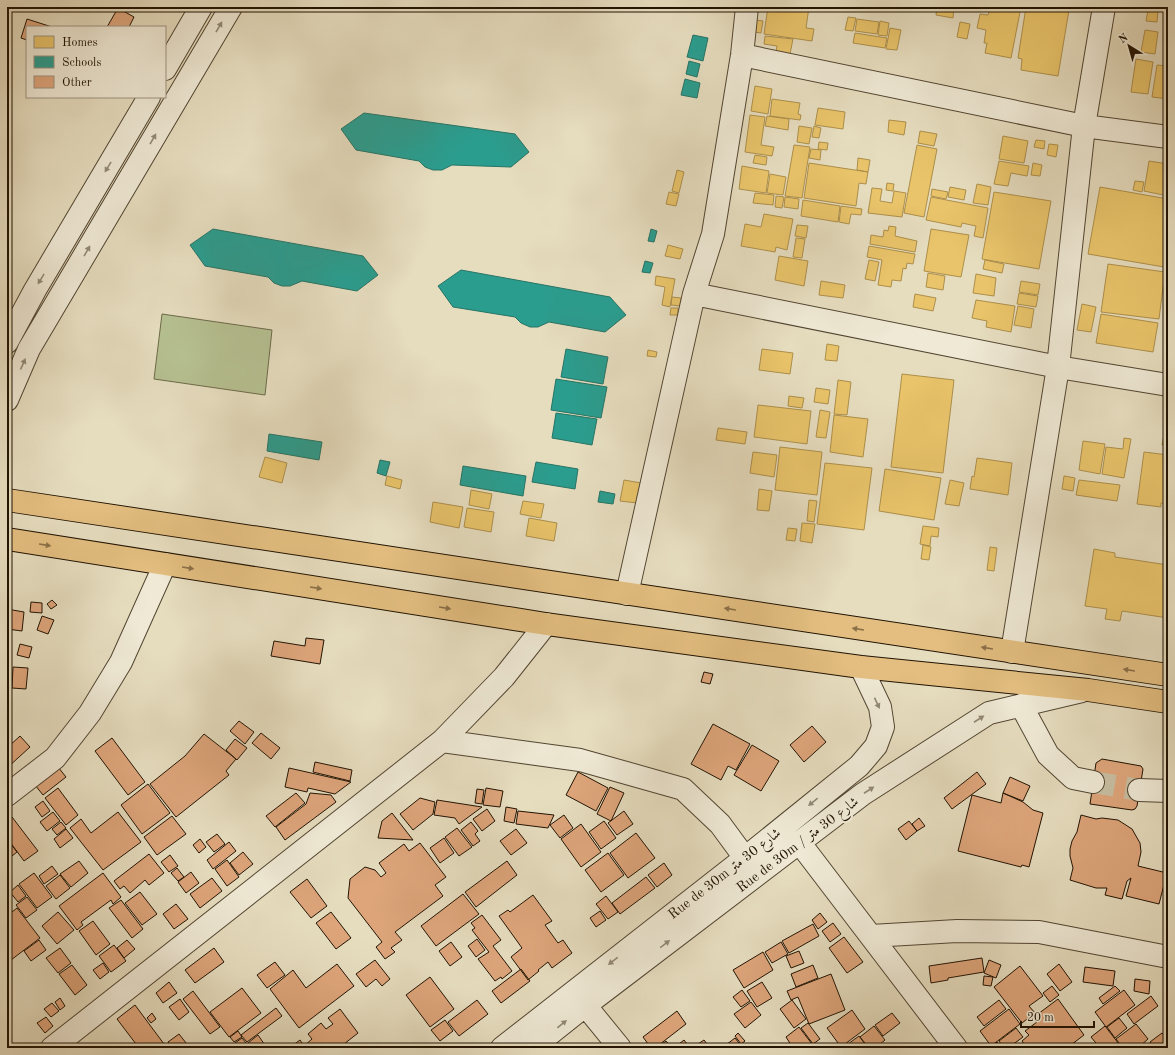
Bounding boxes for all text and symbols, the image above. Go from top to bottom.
one-way arrow [215,21,222,33]
legend [26,26,166,98]
north arrow [1109,26,1149,66]
text: N [1117,32,1131,46]
text: Homes [62,37,98,49]
text: Schools [62,57,102,69]
text: Other [62,77,92,89]
one-way arrow [149,133,156,145]
one-way arrow [104,161,111,173]
one-way arrow [83,245,90,257]
one-way arrow [38,273,45,285]
one-way arrow [20,358,26,370]
one-way arrow [39,542,52,548]
one-way arrow [182,565,194,571]
one-way arrow [310,585,322,591]
one-way arrow [439,605,451,611]
one-way arrow [724,606,736,612]
one-way arrow [852,626,865,632]
one-way arrow [981,645,993,651]
one-way arrow [1123,667,1136,673]
one-way arrow [874,697,880,708]
one-way arrow [973,716,985,723]
one-way arrow [864,786,875,793]
street label: Rue de 30m / شارع 30 متر [734,794,864,898]
one-way arrow [808,798,819,807]
street label: Rue de 30m شارع 30 متر [666,826,786,925]
one-way arrow [660,940,671,948]
one-way arrow [607,957,618,965]
scale bar [1021,1003,1094,1029]
text: 20 m [1027,1012,1054,1024]
one-way arrow [557,1019,568,1028]

